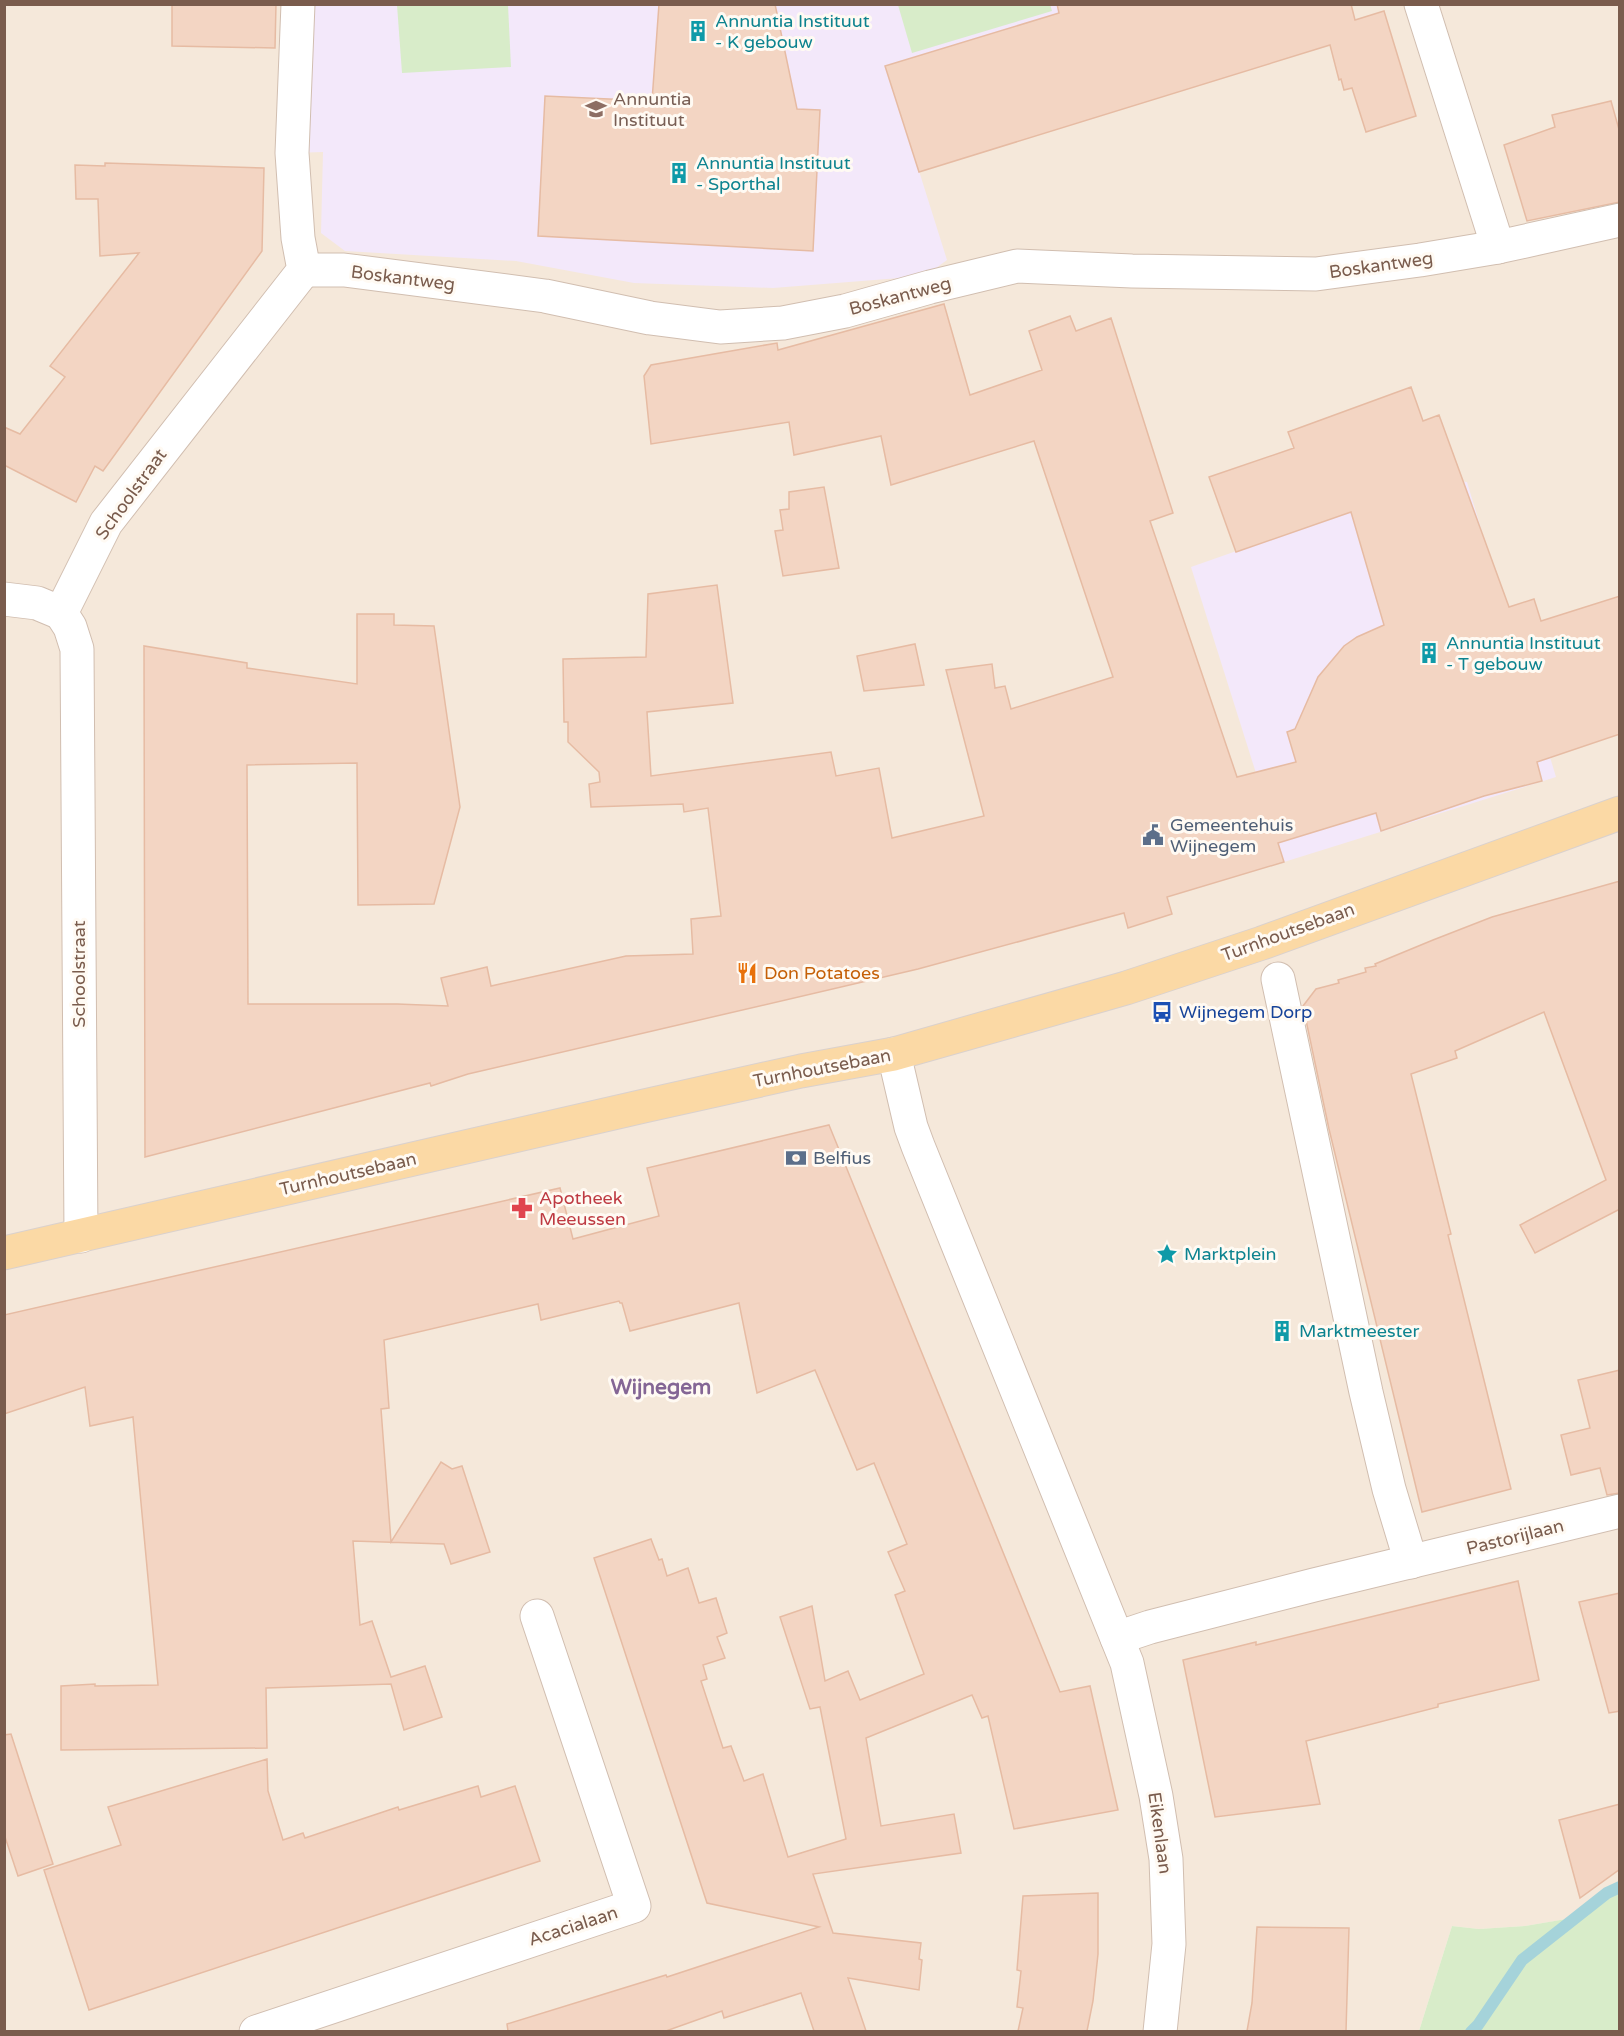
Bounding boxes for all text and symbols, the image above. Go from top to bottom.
place label: Annuntia Instituut - K gebouw [715,10,870,53]
building icon: Annuntia Instituut - K gebouw [686,19,710,43]
place label: Annuntia Instituut [613,88,691,131]
school or university icon: Annuntia Instituut [584,97,608,121]
place label: Annuntia Instituut - Sporthal [696,152,851,195]
building icon: Annuntia Instituut - Sporthal [667,161,691,185]
street label: Boskantweg [1328,247,1434,283]
street label: Boskantweg [350,261,456,295]
street label: Boskantweg [846,272,954,320]
street label: Schoolstraat [91,444,171,544]
place label: Annuntia Instituut - T gebouw [1446,632,1601,675]
building icon: Annuntia Instituut - T gebouw [1417,641,1441,665]
place label: Gemeentehuis Wijnegem [1170,814,1293,857]
public building icon: Gemeentehuis Wijnegem [1141,823,1165,847]
street label: Turnhoutsebaan [1219,898,1357,966]
street label: Schoolstraat [68,920,90,1028]
restaurant icon: Don Potatoes [735,961,759,985]
place label: Don Potatoes [764,962,880,984]
bus stop icon: Wijnegem Dorp [1150,1000,1174,1024]
place label: Wijnegem Dorp [1179,1001,1312,1023]
street label: Turnhoutsebaan [751,1044,893,1092]
bank icon: Belfius [784,1146,808,1170]
place label: Belfius [813,1147,871,1169]
street label: Turnhoutsebaan [277,1148,419,1200]
place label: Apotheek Meeussen [539,1187,626,1230]
pharmacy icon: Apotheek Meeussen [510,1196,534,1220]
place icon: Marktplein [1155,1242,1179,1266]
place label: Marktplein [1184,1243,1277,1265]
building icon: Marktmeester [1270,1319,1294,1343]
place label: Marktmeester [1299,1320,1419,1342]
district label: Wijnegem [611,1375,711,1400]
street label: Pastorijlaan [1464,1514,1566,1560]
street label: Eikenlaan [1143,1791,1177,1875]
street label: Acacialaan [525,1901,621,1951]

